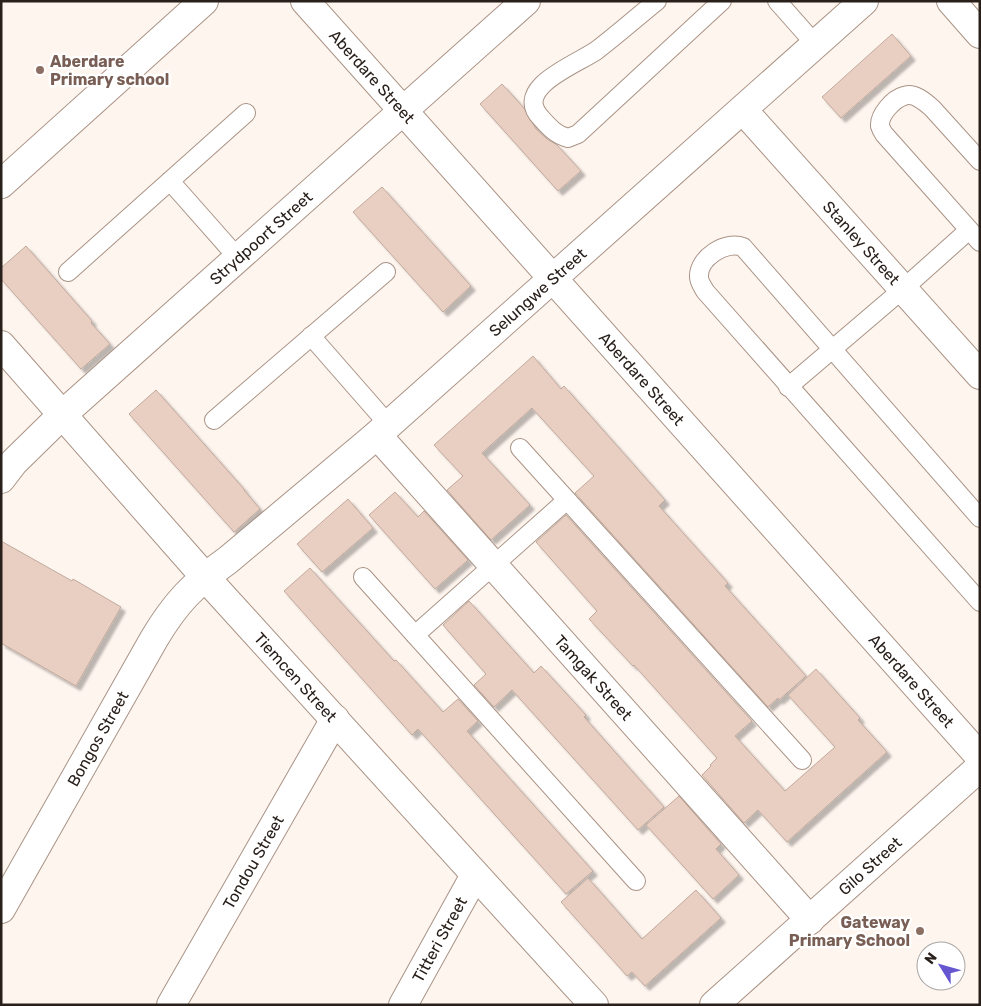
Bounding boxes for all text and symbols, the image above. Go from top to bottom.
street label: Aberdare Street [326,26,419,127]
place label: Aberdare Primary school [50,52,169,89]
marker: Aberdare Primary school [34,64,46,76]
street label: Strydpoort Street [206,187,316,288]
street label: Stanley Street [819,197,904,289]
street label: Selungwe Street [485,244,590,340]
street label: Aberdare Street [595,328,689,429]
street label: Tiemcen Street [250,628,341,726]
street label: Aberdare Street [865,630,958,731]
street label: Tamgak Street [551,631,636,724]
street label: Bongos Street [63,687,132,790]
street label: Tondou Street [219,811,287,912]
street label: Gilo Street [834,833,905,899]
street label: Titteri Street [408,893,471,985]
place label: Gateway Primary School [789,913,910,950]
marker: Gateway Primary School [914,925,926,937]
north arrow [916,941,966,991]
text: N [921,949,941,968]

